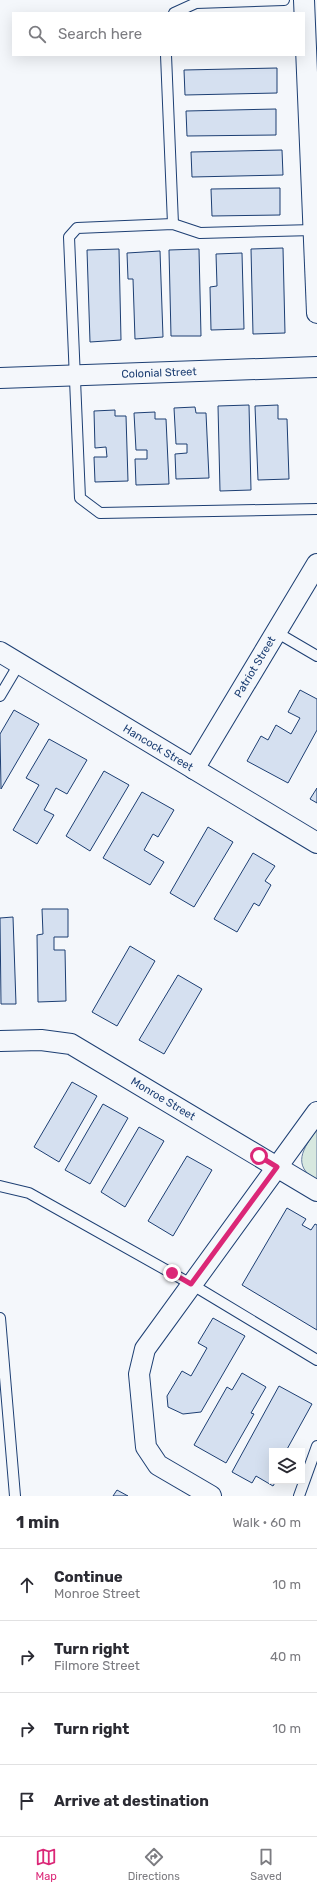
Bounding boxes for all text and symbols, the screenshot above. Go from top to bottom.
search box [12,12,305,56]
icon: search [26,23,48,45]
text: Search here [58,25,142,43]
street label: Colonial Street [121,365,197,381]
street label: Patriot Street [232,633,279,700]
street label: Hancock Street [121,722,196,774]
street label: Monroe Street [128,1075,198,1124]
route start [250,1147,268,1165]
route end [163,1264,181,1282]
map controls [269,1448,305,1484]
button: layers [269,1448,305,1484]
text: 1 min [16,1512,59,1532]
text: Walk · 60 m [232,1515,301,1530]
text: Continue [54,1568,123,1586]
icon: ahead [16,1574,38,1596]
text: 10 m [272,1577,301,1592]
text: Monroe Street [54,1586,140,1601]
text: Turn right [54,1640,129,1658]
icon: right [16,1646,38,1668]
text: 40 m [270,1649,301,1664]
text: Filmore Street [54,1658,140,1673]
icon: right [16,1718,38,1740]
text: Turn right [54,1720,129,1738]
text: 10 m [272,1721,301,1736]
icon: arrive [16,1790,38,1812]
text: Arrive at destination [54,1792,209,1810]
tab: Map [35,1846,57,1883]
tab: Directions [128,1846,180,1883]
tab: Saved [250,1846,282,1883]

